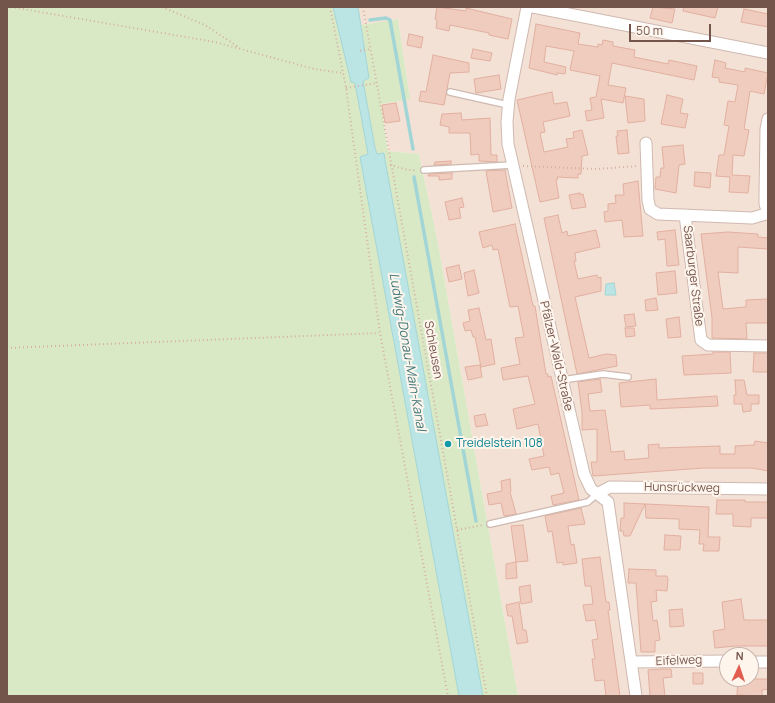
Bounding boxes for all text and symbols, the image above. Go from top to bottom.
scale bar [631,16,713,42]
text: 50 m [636,22,663,39]
street label: Saarburger Straße [680,225,706,327]
water label: Ludwig-Donau-Main-Kanal [385,272,429,432]
street label: Pfälzer-Wald-Straße [536,300,576,412]
street label: Schleusen [421,320,445,380]
place label: Treidelstein 108 [456,437,543,451]
marker: Treidelstein 108 [443,439,453,449]
street label: Hunsrückweg [644,480,720,496]
north arrow [719,647,759,687]
text: N [735,648,744,663]
street label: Eifelweg [655,653,703,669]

